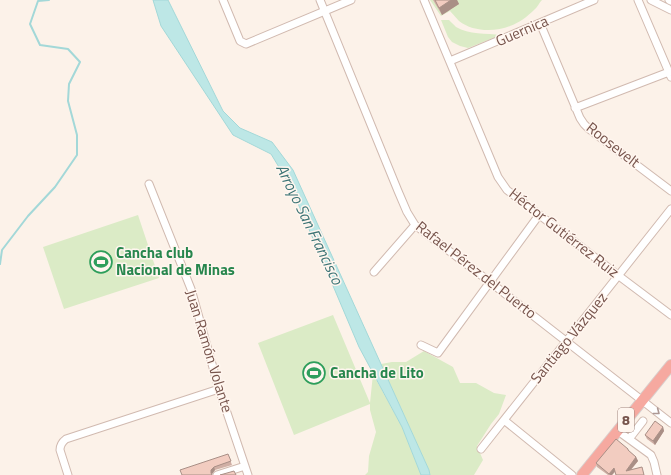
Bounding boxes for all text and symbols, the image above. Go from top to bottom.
street label: Guernica [492,9,552,52]
street label: Roosevelt [581,116,646,173]
water label: Arroyo San Francisco [270,160,350,289]
street label: Héctor Gutiérrez Ruiz [504,182,624,283]
street label: Rafael Pérez del Puerto [411,215,542,324]
place label: Cancha club Nacional de Minas [116,241,235,281]
sports icon: Cancha club Nacional de Minas [88,249,114,275]
street label: Juan Ramón Volante [180,286,239,415]
street label: Santiago Vázquez [525,287,613,388]
sports icon: Cancha de Lito [301,360,327,386]
place label: Cancha de Lito [330,361,424,384]
one-way arrow [652,407,659,414]
road number: 8 [618,408,634,432]

